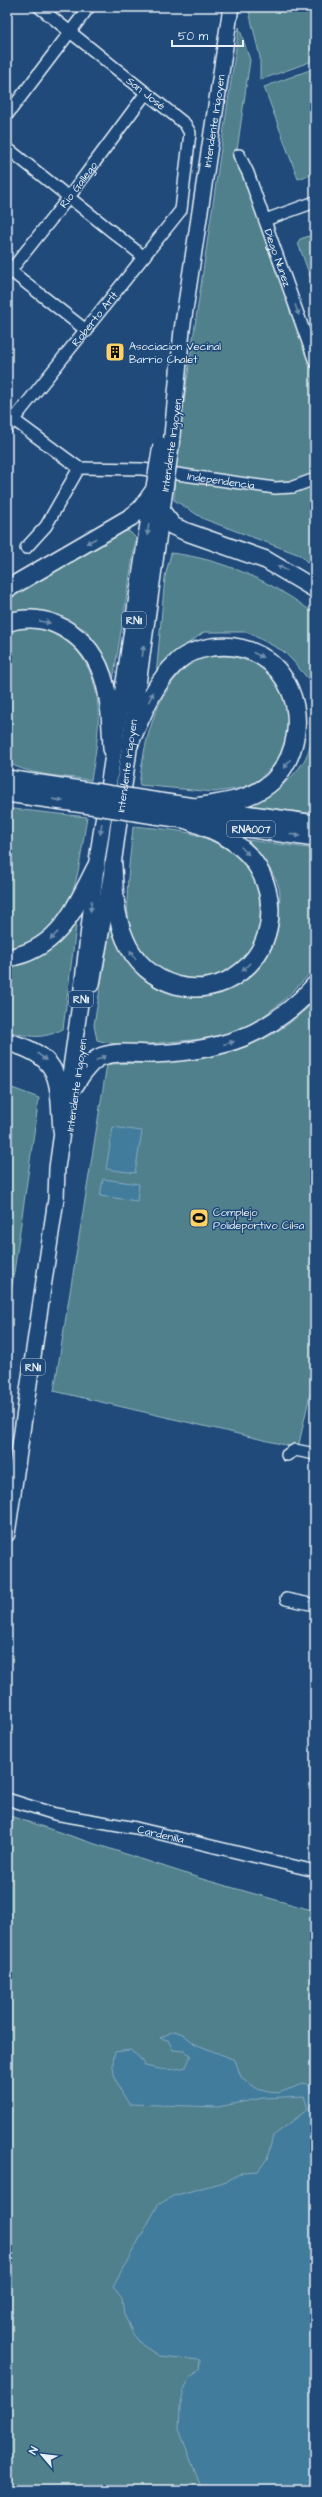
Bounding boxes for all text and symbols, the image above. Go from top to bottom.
scale bar [172,22,243,48]
text: 50 m [178,28,209,45]
street label: San José [123,73,168,114]
street label: Intendente Irigoyen [200,73,229,168]
street label: Rio Gallego [56,158,101,211]
street label: Diego Nunez [260,227,295,289]
street label: Roberto Arlt [68,288,122,350]
one-way arrow [294,304,300,316]
place label: Asociacion Vecinal Barrio Chalet [129,339,221,367]
building icon: Asociacion Vecinal Barrio Chalet [104,341,126,363]
street label: Intendente Irigoyen [158,397,187,493]
street label: Independencia [187,469,256,493]
one-way arrow [145,524,151,536]
one-way arrow [85,538,97,544]
one-way arrow [276,565,288,571]
road number: RN11 [122,612,146,628]
one-way arrow [39,619,51,625]
one-way arrow [140,645,146,657]
one-way arrow [252,652,263,658]
one-way arrow [148,691,154,703]
street label: Intendente Irigoyen [113,718,141,813]
one-way arrow [283,759,291,770]
one-way arrow [51,797,64,803]
road number: RNA007 [227,821,275,837]
one-way arrow [98,823,104,835]
one-way arrow [289,832,301,838]
one-way arrow [240,847,250,856]
one-way arrow [88,900,95,912]
one-way arrow [49,931,58,941]
one-way arrow [129,950,137,960]
one-way arrow [241,962,251,972]
road number: RN11 [69,991,93,1007]
street label: Intendente Irigoyen [63,1037,92,1133]
one-way arrow [223,1040,235,1046]
one-way arrow [37,1052,48,1061]
one-way arrow [95,1055,107,1061]
place label: Complejo Polideportivo Cilsa [213,1205,305,1233]
sports icon: Complejo Polideportivo Cilsa [188,1207,210,1229]
road number: RN11 [21,1359,45,1375]
street label: Cardenilla [136,1822,186,1847]
north arrow [22,2435,62,2475]
text: N [25,2444,42,2457]

